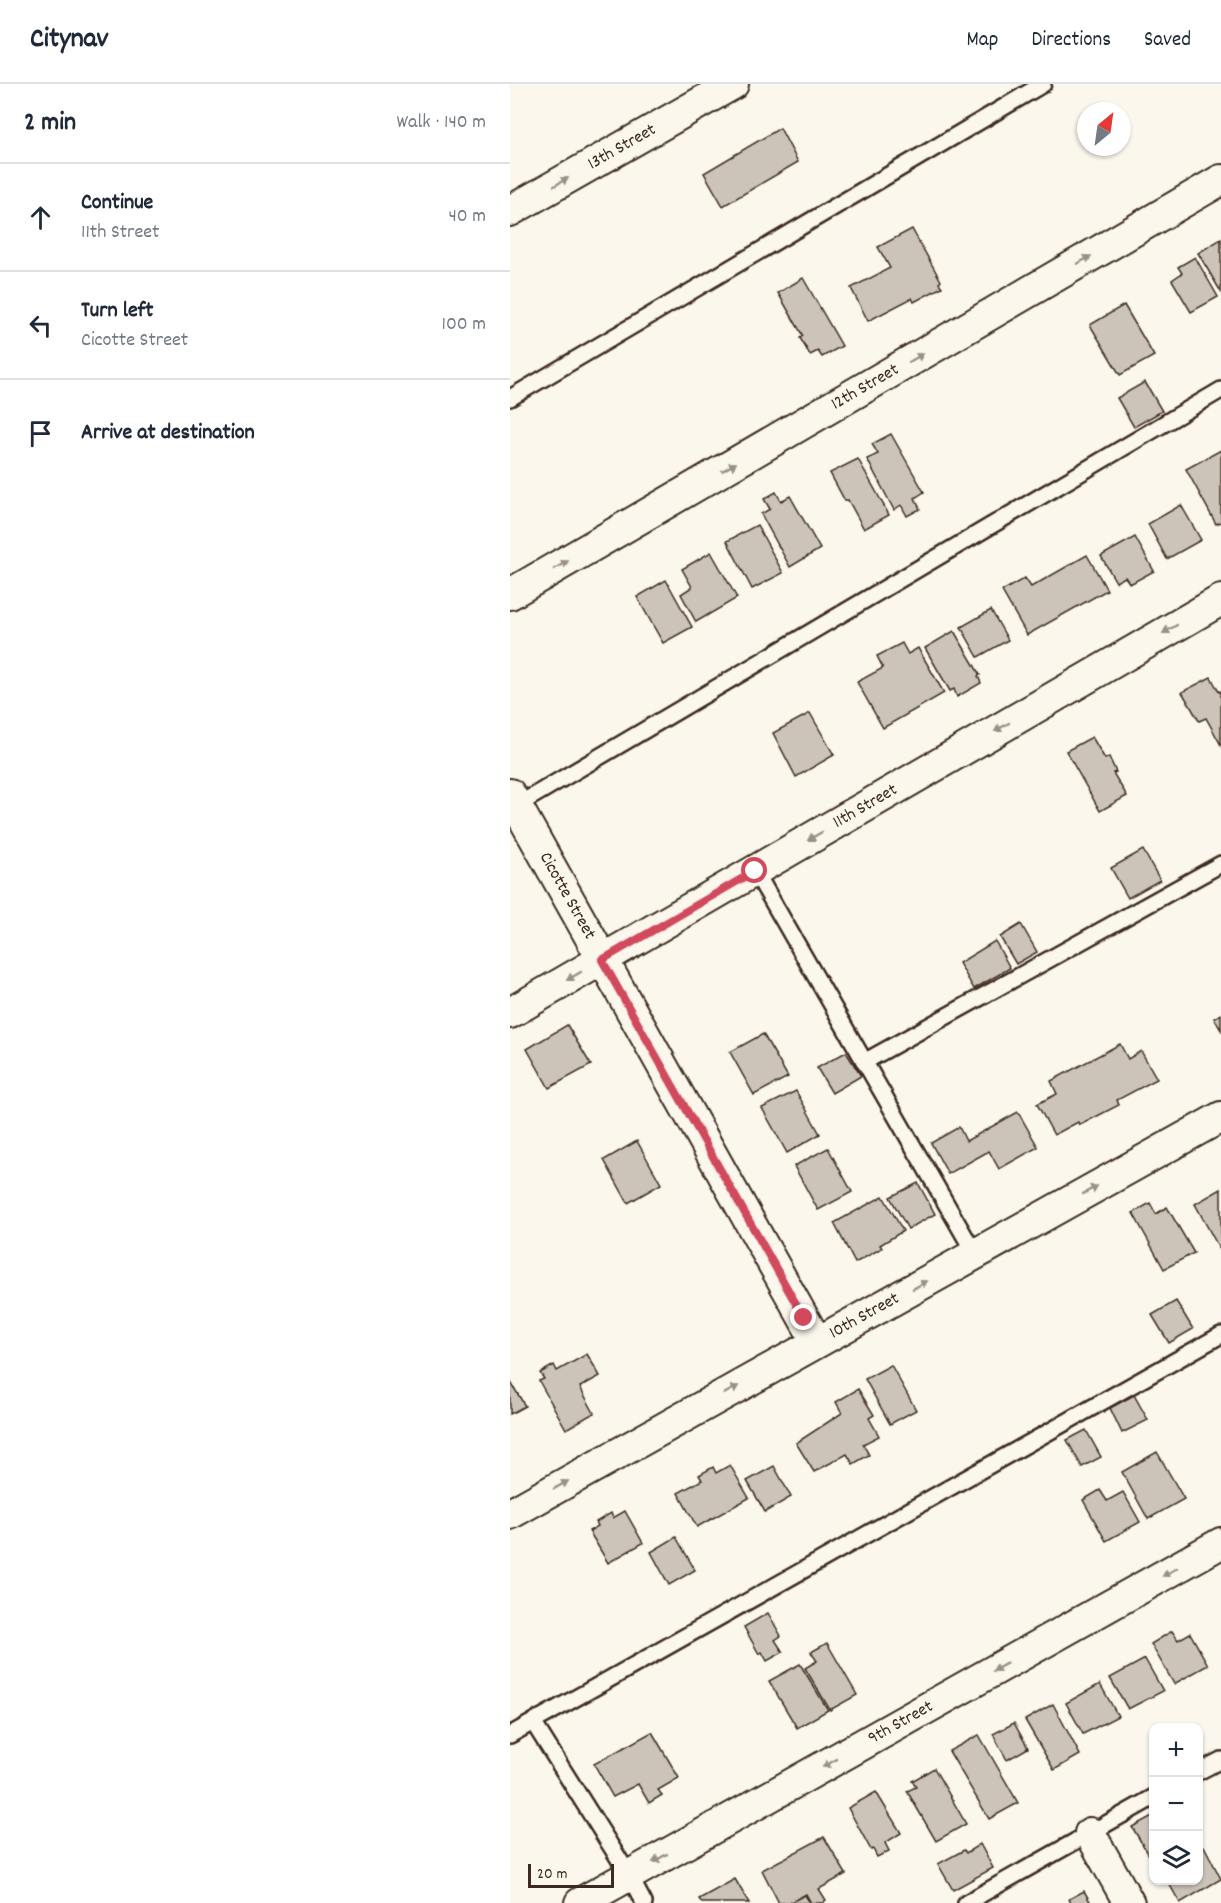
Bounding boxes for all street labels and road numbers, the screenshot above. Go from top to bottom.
street label: 13th Street [583,118,661,177]
street label: 12th Street [827,357,904,417]
street label: 11th Street [829,778,903,835]
street label: Cicotte Street [533,848,602,945]
street label: 10th Street [825,1286,904,1346]
street label: 9th Street [864,1694,938,1751]

